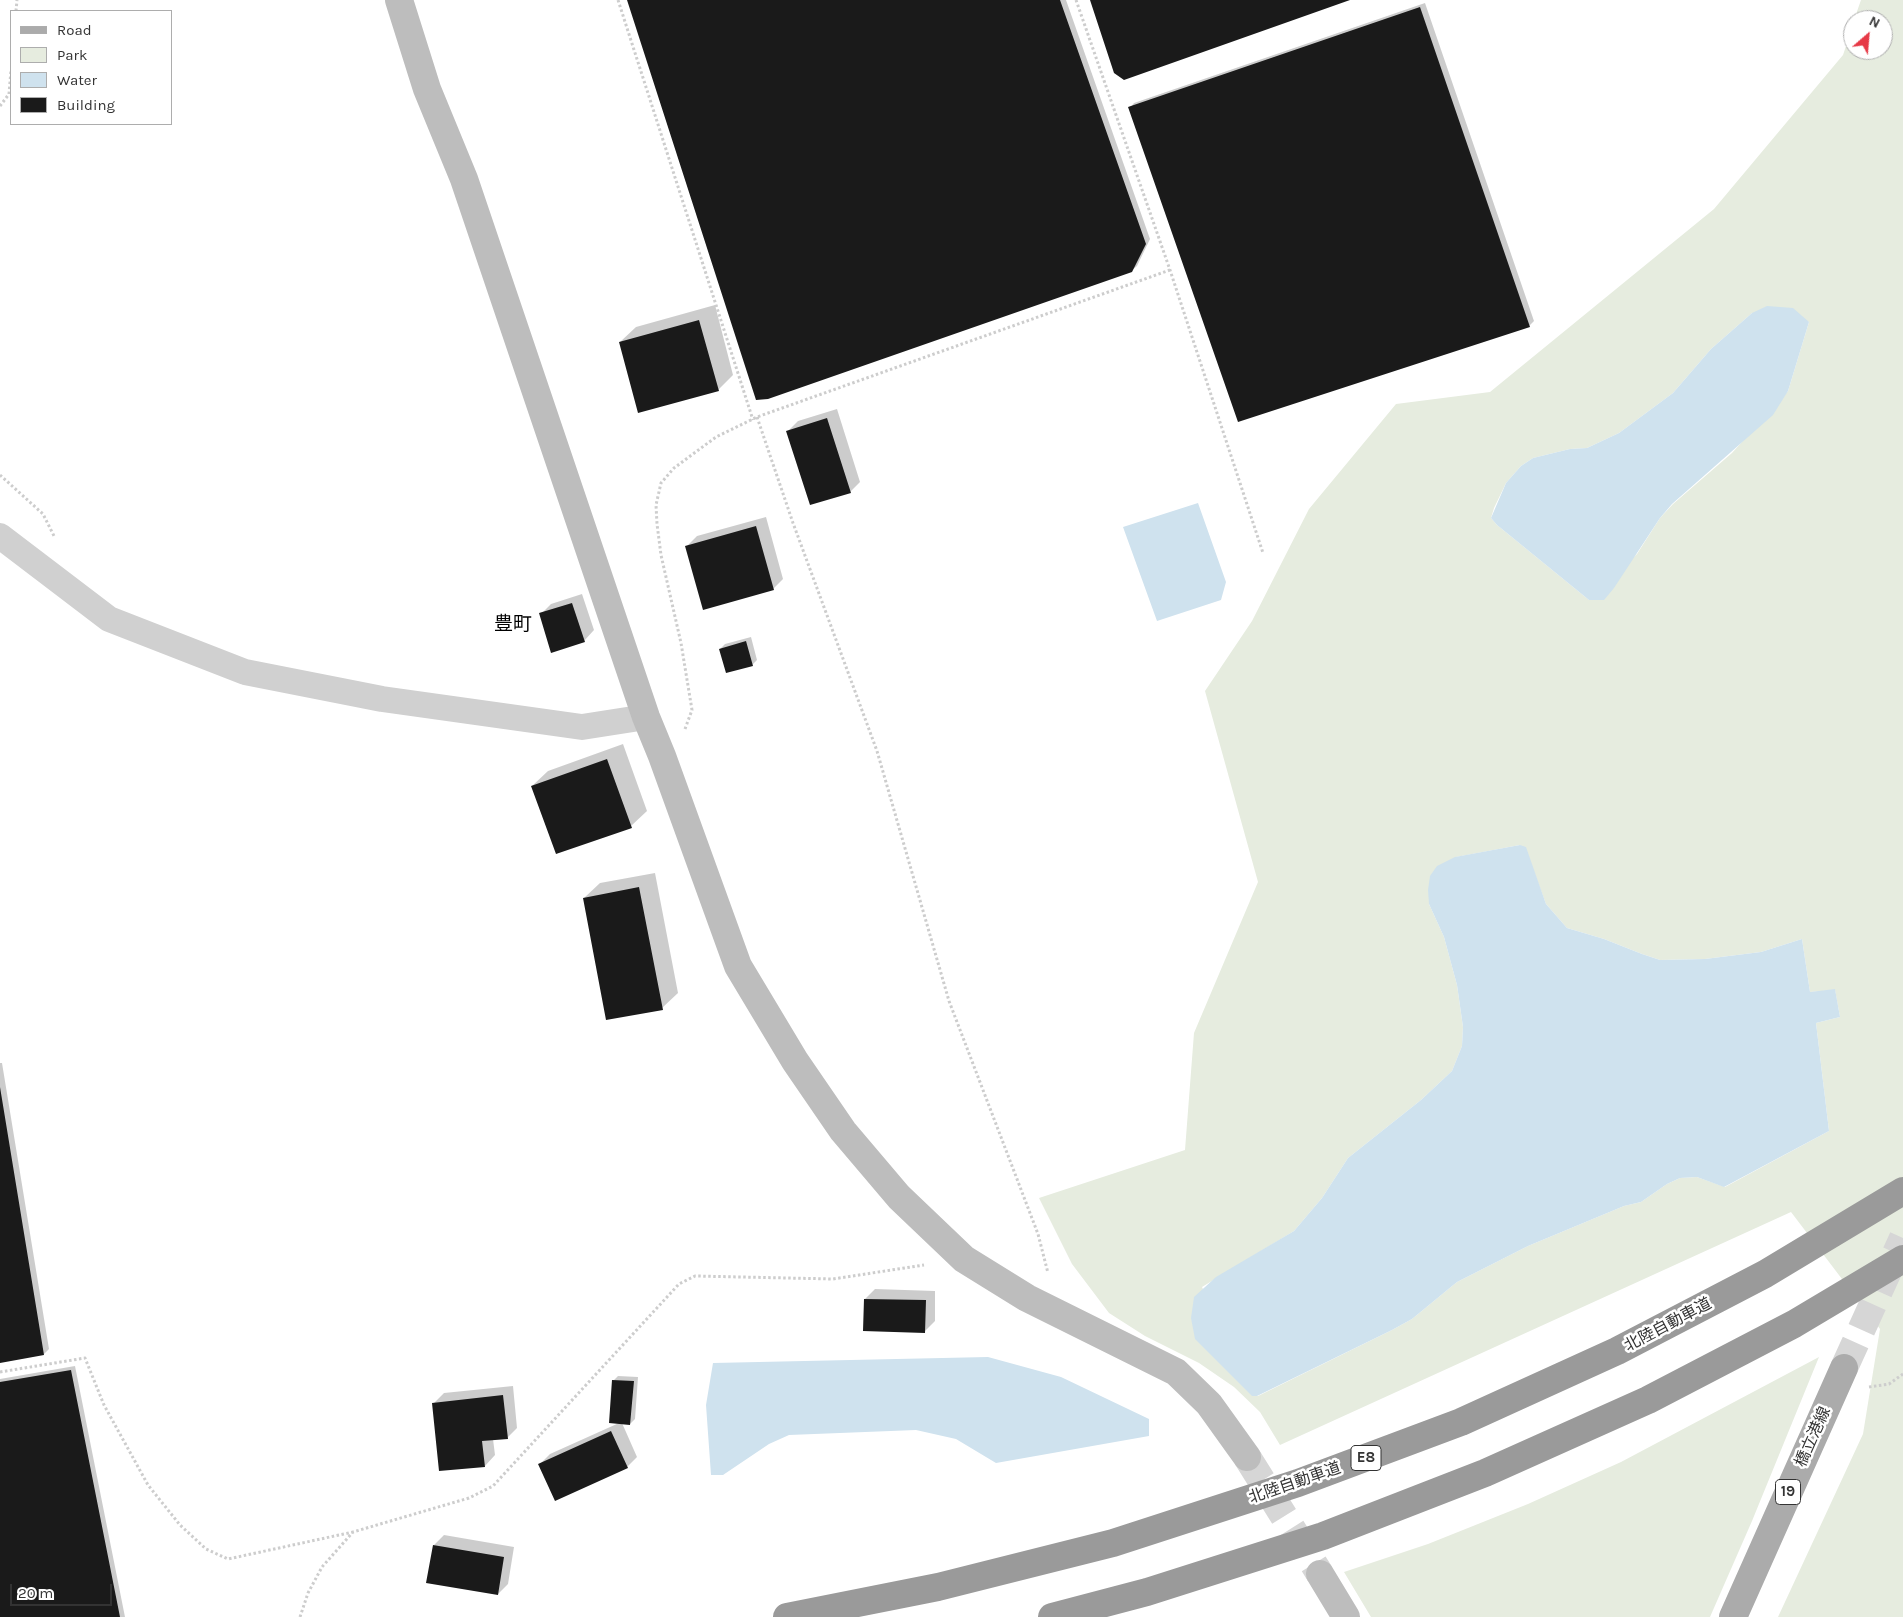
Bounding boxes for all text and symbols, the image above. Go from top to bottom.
legend [10,10,172,125]
north arrow [1843,10,1893,60]
text: N [1866,12,1883,32]
text: Road [57,21,92,39]
text: Park [57,46,87,64]
text: Water [57,71,97,89]
text: Building [57,96,115,114]
district label: 豊町 [494,614,532,636]
street label: 北陸自動車道 [1621,1294,1715,1356]
street label: 橋立港線 [1791,1404,1835,1470]
road number: E8 [1351,1446,1381,1470]
street label: 北陸自動車道 [1246,1458,1344,1508]
road number: 19 [1776,1480,1800,1504]
scale bar [12,1574,115,1606]
text: 20 m [18,1584,53,1602]

